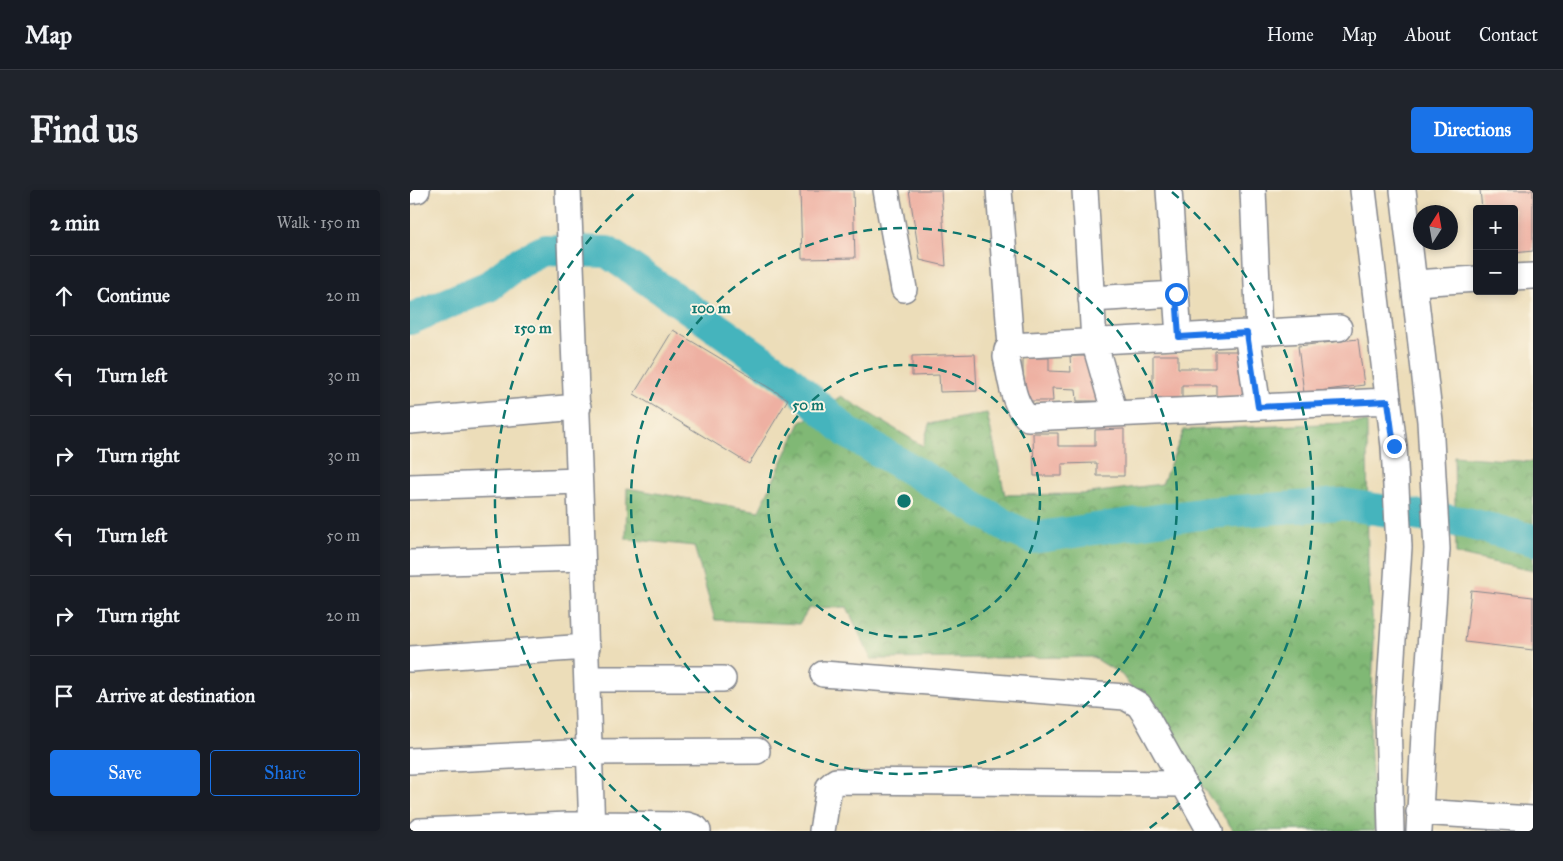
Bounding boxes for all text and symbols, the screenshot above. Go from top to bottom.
text: Map [25,20,72,50]
text: Home [1267,24,1314,46]
text: Map [1342,24,1377,46]
text: About [1405,24,1451,46]
text: Contact [1479,24,1538,46]
button: Directions [1411,107,1533,153]
text: Find us [30,109,138,152]
north arrow [1413,205,1458,250]
map controls [1473,205,1518,295]
button: + [1473,205,1518,250]
text: 2 min [50,210,100,236]
text: Walk · 150 m [277,213,360,232]
button: − [1473,250,1518,295]
icon: ahead [50,282,78,310]
route start [1165,283,1188,306]
text: Continue [97,284,170,307]
text: 20 m [326,286,360,305]
text: 100 m [691,299,731,317]
text: 150 m [514,319,552,337]
icon: left [50,362,78,390]
text: Turn left [97,364,167,387]
text: 30 m [327,366,360,385]
text: 50 m [792,396,824,414]
route end [1383,435,1406,458]
icon: right [50,442,78,470]
text: Turn right [97,444,180,467]
text: 30 m [327,446,360,465]
centre of rings [895,492,913,510]
icon: left [50,522,78,550]
text: Turn left [97,524,167,547]
text: 50 m [326,526,360,545]
icon: right [50,602,78,630]
text: Turn right [97,604,180,627]
text: 20 m [326,606,360,625]
icon: arrive [50,682,78,710]
text: Arrive at destination [97,684,255,707]
button: Save [50,750,200,796]
button: Share [210,750,360,796]

